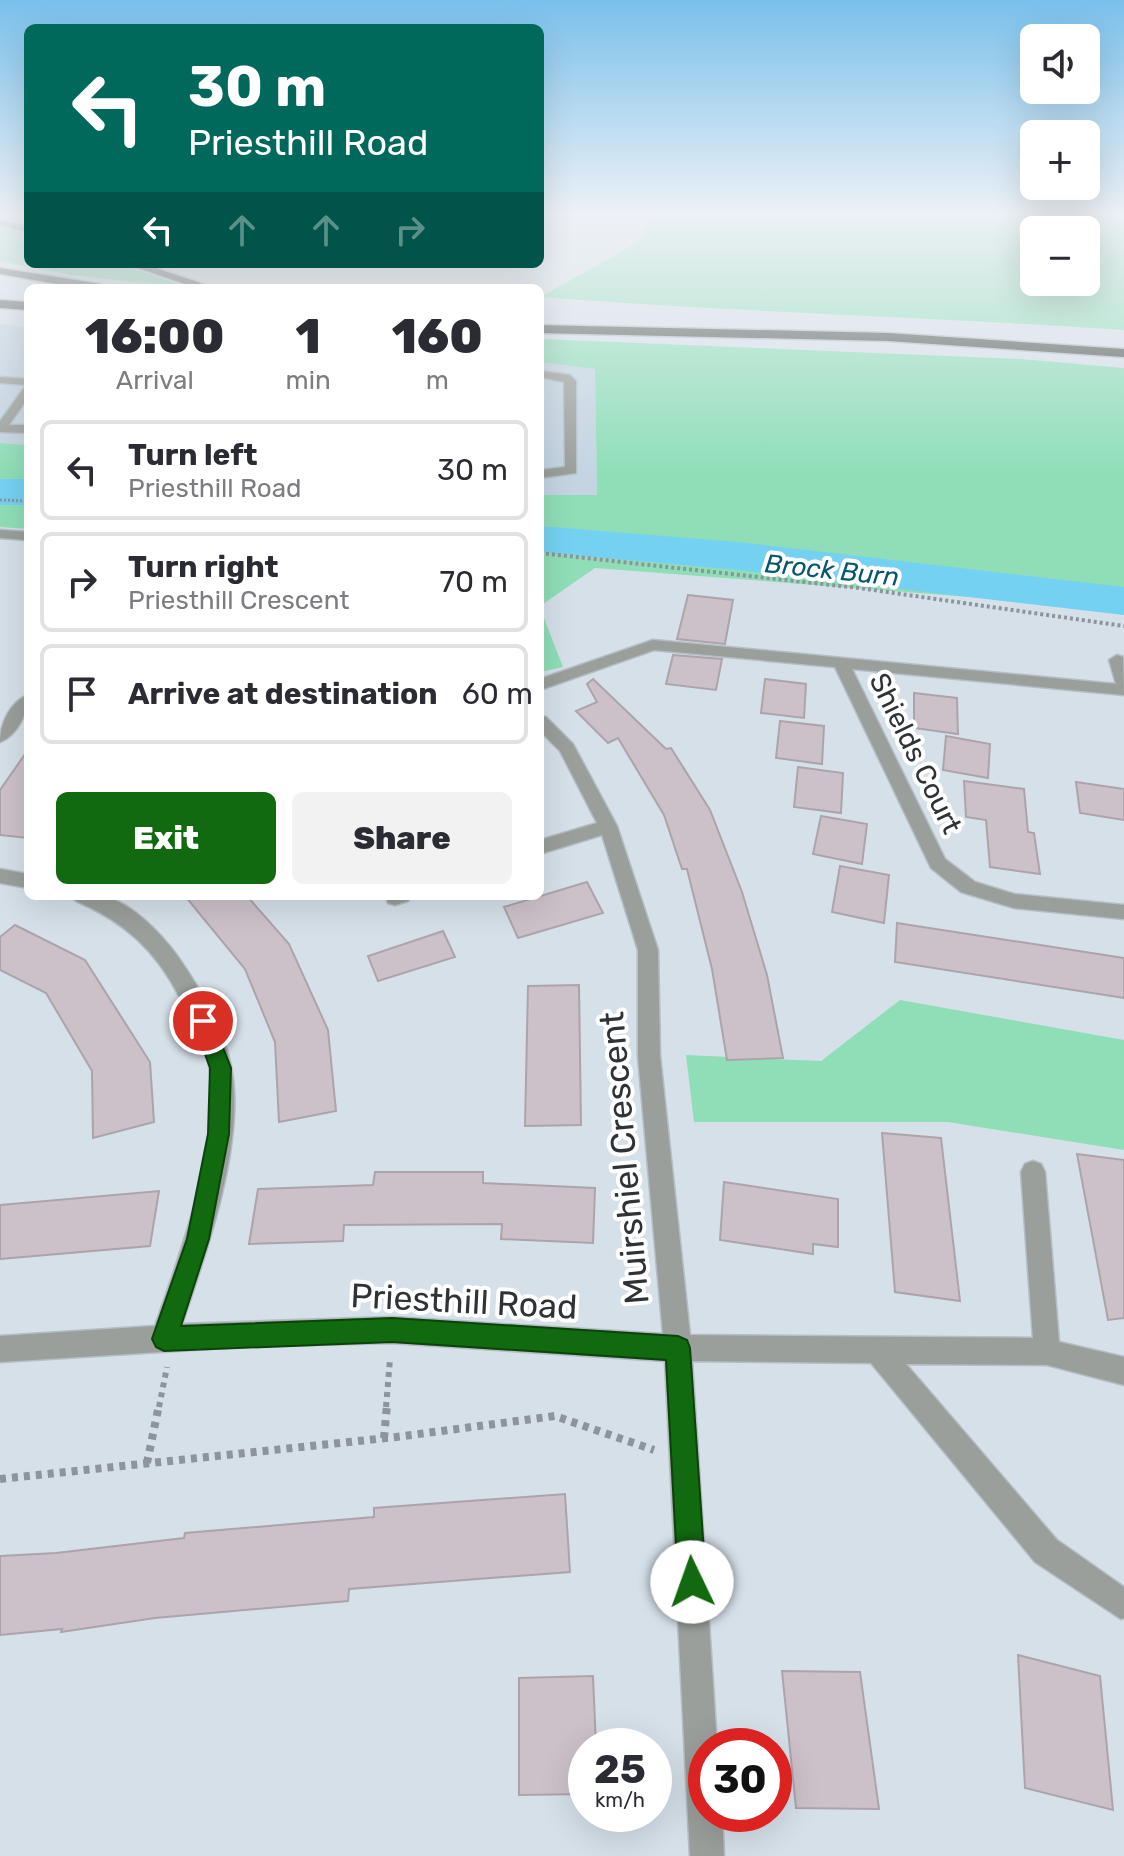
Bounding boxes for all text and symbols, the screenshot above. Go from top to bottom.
map controls [1020,24,1100,296]
button: sound [1020,24,1100,104]
text: 30 m [188,54,326,120]
icon: left [56,56,160,160]
button: + [1020,120,1100,200]
text: Priesthill Road [188,121,428,164]
icon: left [136,208,180,252]
icon: ahead [220,208,264,252]
icon: ahead [304,208,348,252]
icon: right [388,208,432,252]
button: − [1020,216,1100,296]
text: 16:00 [85,308,224,365]
text: 1 [295,308,321,365]
text: 160 [392,308,483,365]
text: Arrival [116,365,194,396]
text: min [286,365,331,396]
text: m [426,365,449,396]
text: Turn left [128,437,258,473]
icon: left [60,448,104,492]
text: 30 m [437,452,508,488]
text: Priesthill Road [128,473,302,504]
water label: Brock Burn [763,548,901,593]
text: Turn right [128,549,279,585]
icon: right [60,560,104,604]
text: 70 m [440,564,508,600]
text: Priesthill Crescent [128,585,349,616]
street label: Shields Court [862,667,969,839]
icon: arrive [60,672,104,716]
text: Arrive at destination [128,676,438,712]
text: 60 m [462,676,533,712]
button: Exit [56,792,276,884]
button: Share [292,792,512,884]
pin [169,987,237,1055]
icon: arrive [181,999,225,1043]
street label: Muirshiel Crescent [591,1010,658,1306]
street label: Priesthill Road [350,1275,578,1328]
position arrow [650,1540,734,1624]
speed limit sign: 30 [688,1728,792,1832]
text: 25 [594,1746,646,1793]
text: km/h [595,1788,645,1812]

